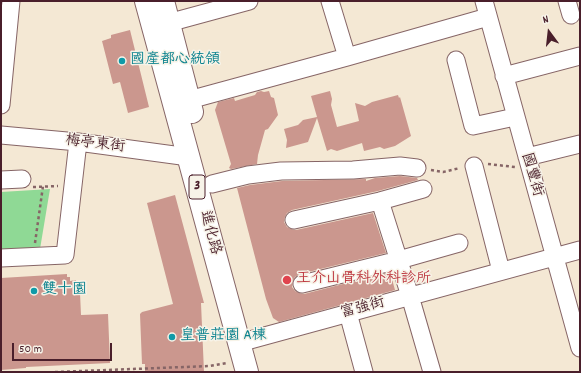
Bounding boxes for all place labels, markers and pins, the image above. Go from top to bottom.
place label: 國產都心統領 [130,52,220,70]
marker: 國產都心統領 [117,56,127,66]
place label: 王介山骨科外科診所 [296,271,431,289]
marker: 王介山骨科外科診所 [281,274,293,286]
place label: 雙十園 [42,282,87,300]
marker: 雙十園 [29,286,39,296]
place label: 皇普莊園 A棟 [180,328,267,346]
marker: 皇普莊園 A棟 [167,332,177,342]

